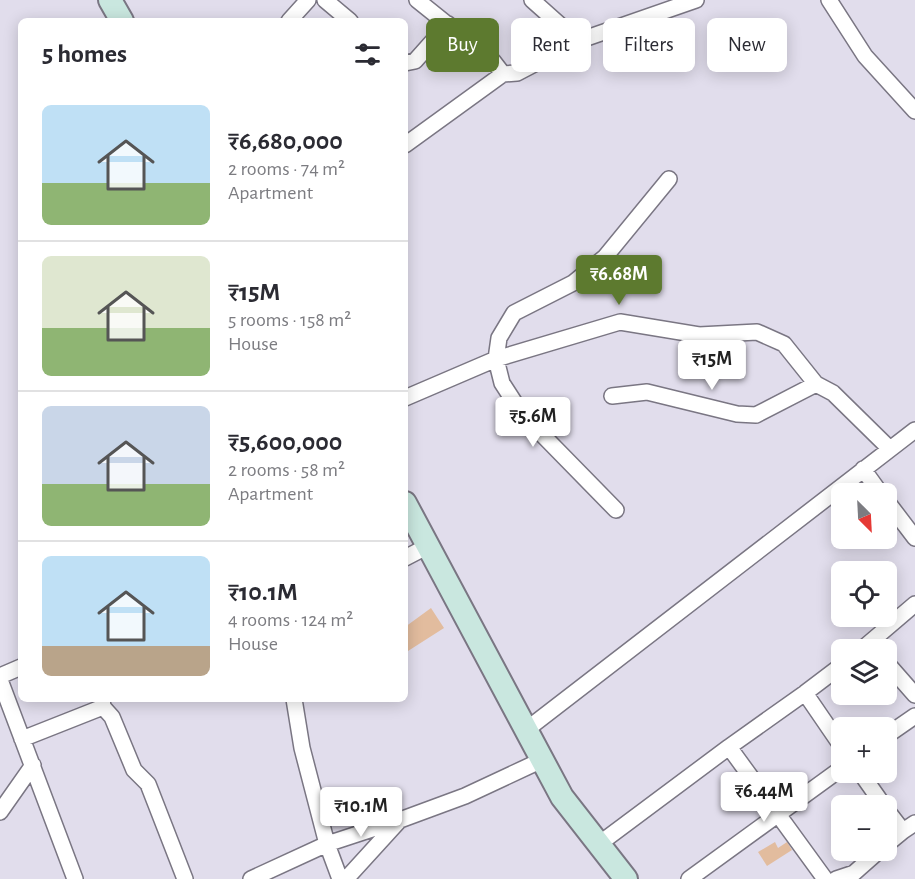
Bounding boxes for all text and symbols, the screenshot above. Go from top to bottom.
chip: Buy [426,18,499,72]
chip: Rent [511,18,591,72]
chip: Filters [603,18,695,72]
chip: New [707,18,787,72]
icon: filters [351,38,384,71]
text: 5 homes [42,41,127,67]
text: ₹6,680,000 [228,128,343,154]
icon: home [90,129,162,201]
text: 2 rooms · 74 m² [228,159,345,179]
text: Apartment [228,183,313,203]
pin: ₹6.68M [570,255,668,306]
text: ₹6.68M [590,264,648,284]
text: ₹15M [228,279,280,305]
icon: home [90,280,162,352]
text: 5 rooms · 158 m² [228,310,351,330]
text: House [228,334,278,354]
pin: ₹15M [676,340,748,391]
text: ₹15M [692,349,732,369]
pin: ₹5.6M [491,397,575,448]
text: ₹5.6M [509,406,557,426]
text: ₹5,600,000 [228,429,342,455]
icon: home [90,430,162,502]
text: 2 rooms · 58 m² [228,460,345,480]
north arrow [831,483,897,549]
map controls [831,483,897,861]
text: Apartment [228,484,313,504]
button: locate [831,561,897,627]
text: ₹10.1M [228,579,298,605]
icon: home [90,580,162,652]
text: 4 rooms · 124 m² [228,610,353,630]
text: House [228,634,278,654]
button: layers [831,639,897,705]
button: + [831,717,897,783]
pin: ₹6.44M [715,772,813,823]
text: ₹6.44M [735,781,793,801]
pin: ₹10.1M [312,787,410,838]
button: − [831,795,897,861]
text: ₹10.1M [334,796,388,816]

